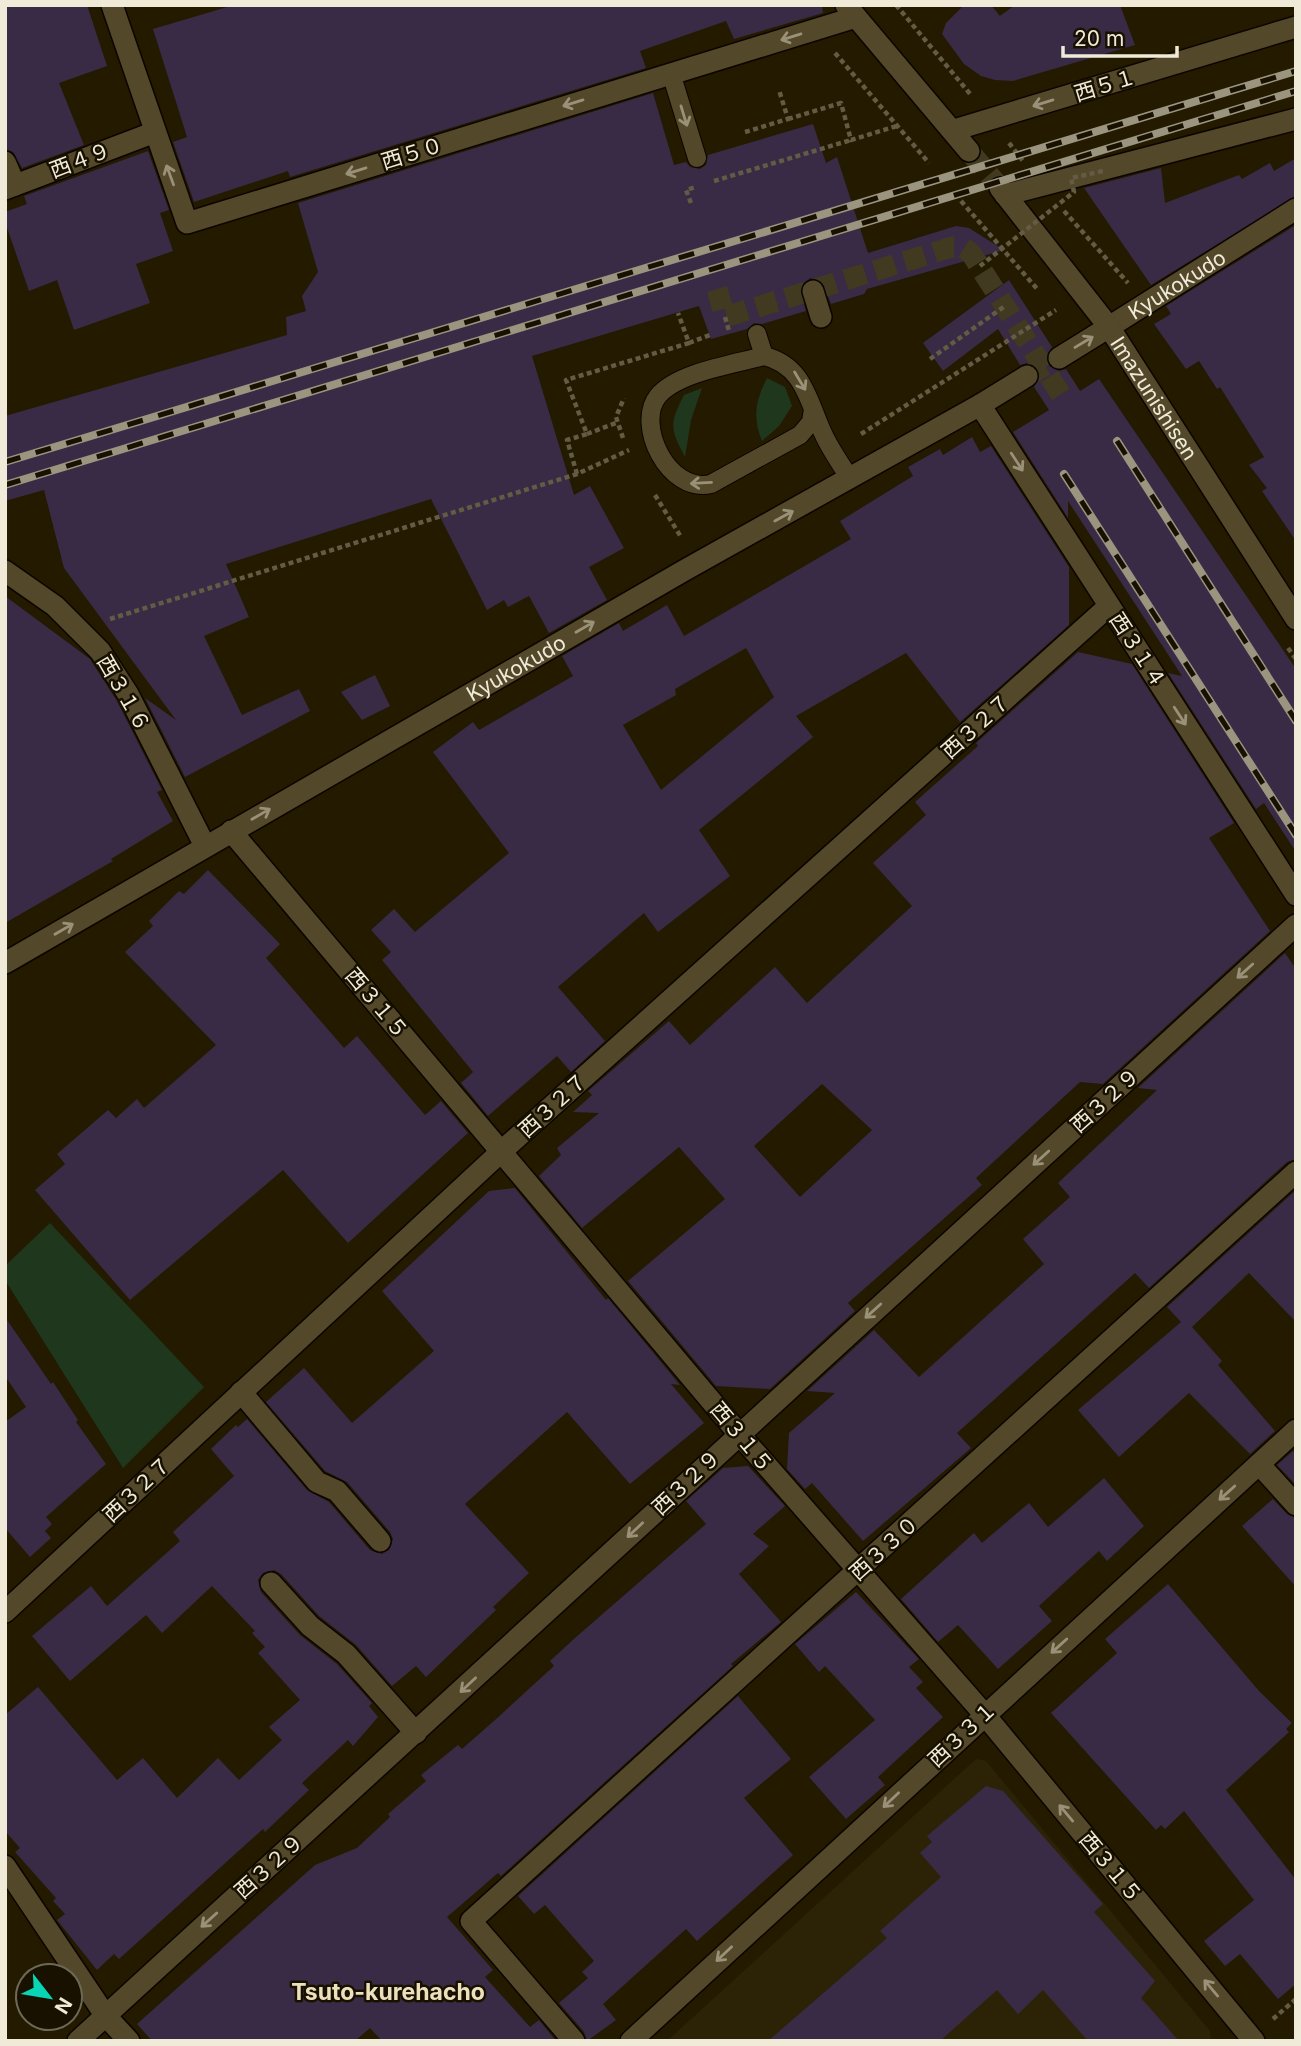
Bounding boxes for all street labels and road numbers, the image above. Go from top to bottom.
street label: 西５１ [1071,64,1139,106]
street label: 西５０ [378,132,446,174]
street label: 西４９ [46,137,114,183]
street label: Kyukokudo [1123,244,1230,324]
street label: Imazunishisen [1106,332,1203,464]
street label: 西３１４ [1105,608,1171,692]
street label: Kyukokudo [462,629,570,706]
street label: 西３１６ [92,650,156,736]
street label: 西３２７ [936,689,1016,763]
street label: 西３１５ [340,963,414,1043]
street label: 西３２９ [1065,1063,1145,1137]
street label: 西３２７ [513,1068,593,1142]
street label: 西３１５ [705,1397,779,1477]
street label: 西３２９ [647,1444,725,1520]
street label: 西３２７ [98,1451,176,1527]
street label: 西３３０ [844,1511,924,1585]
street label: 西３３１ [923,1696,1001,1772]
street label: 西３１５ [1074,1827,1148,1907]
street label: 西３２９ [229,1829,309,1903]

